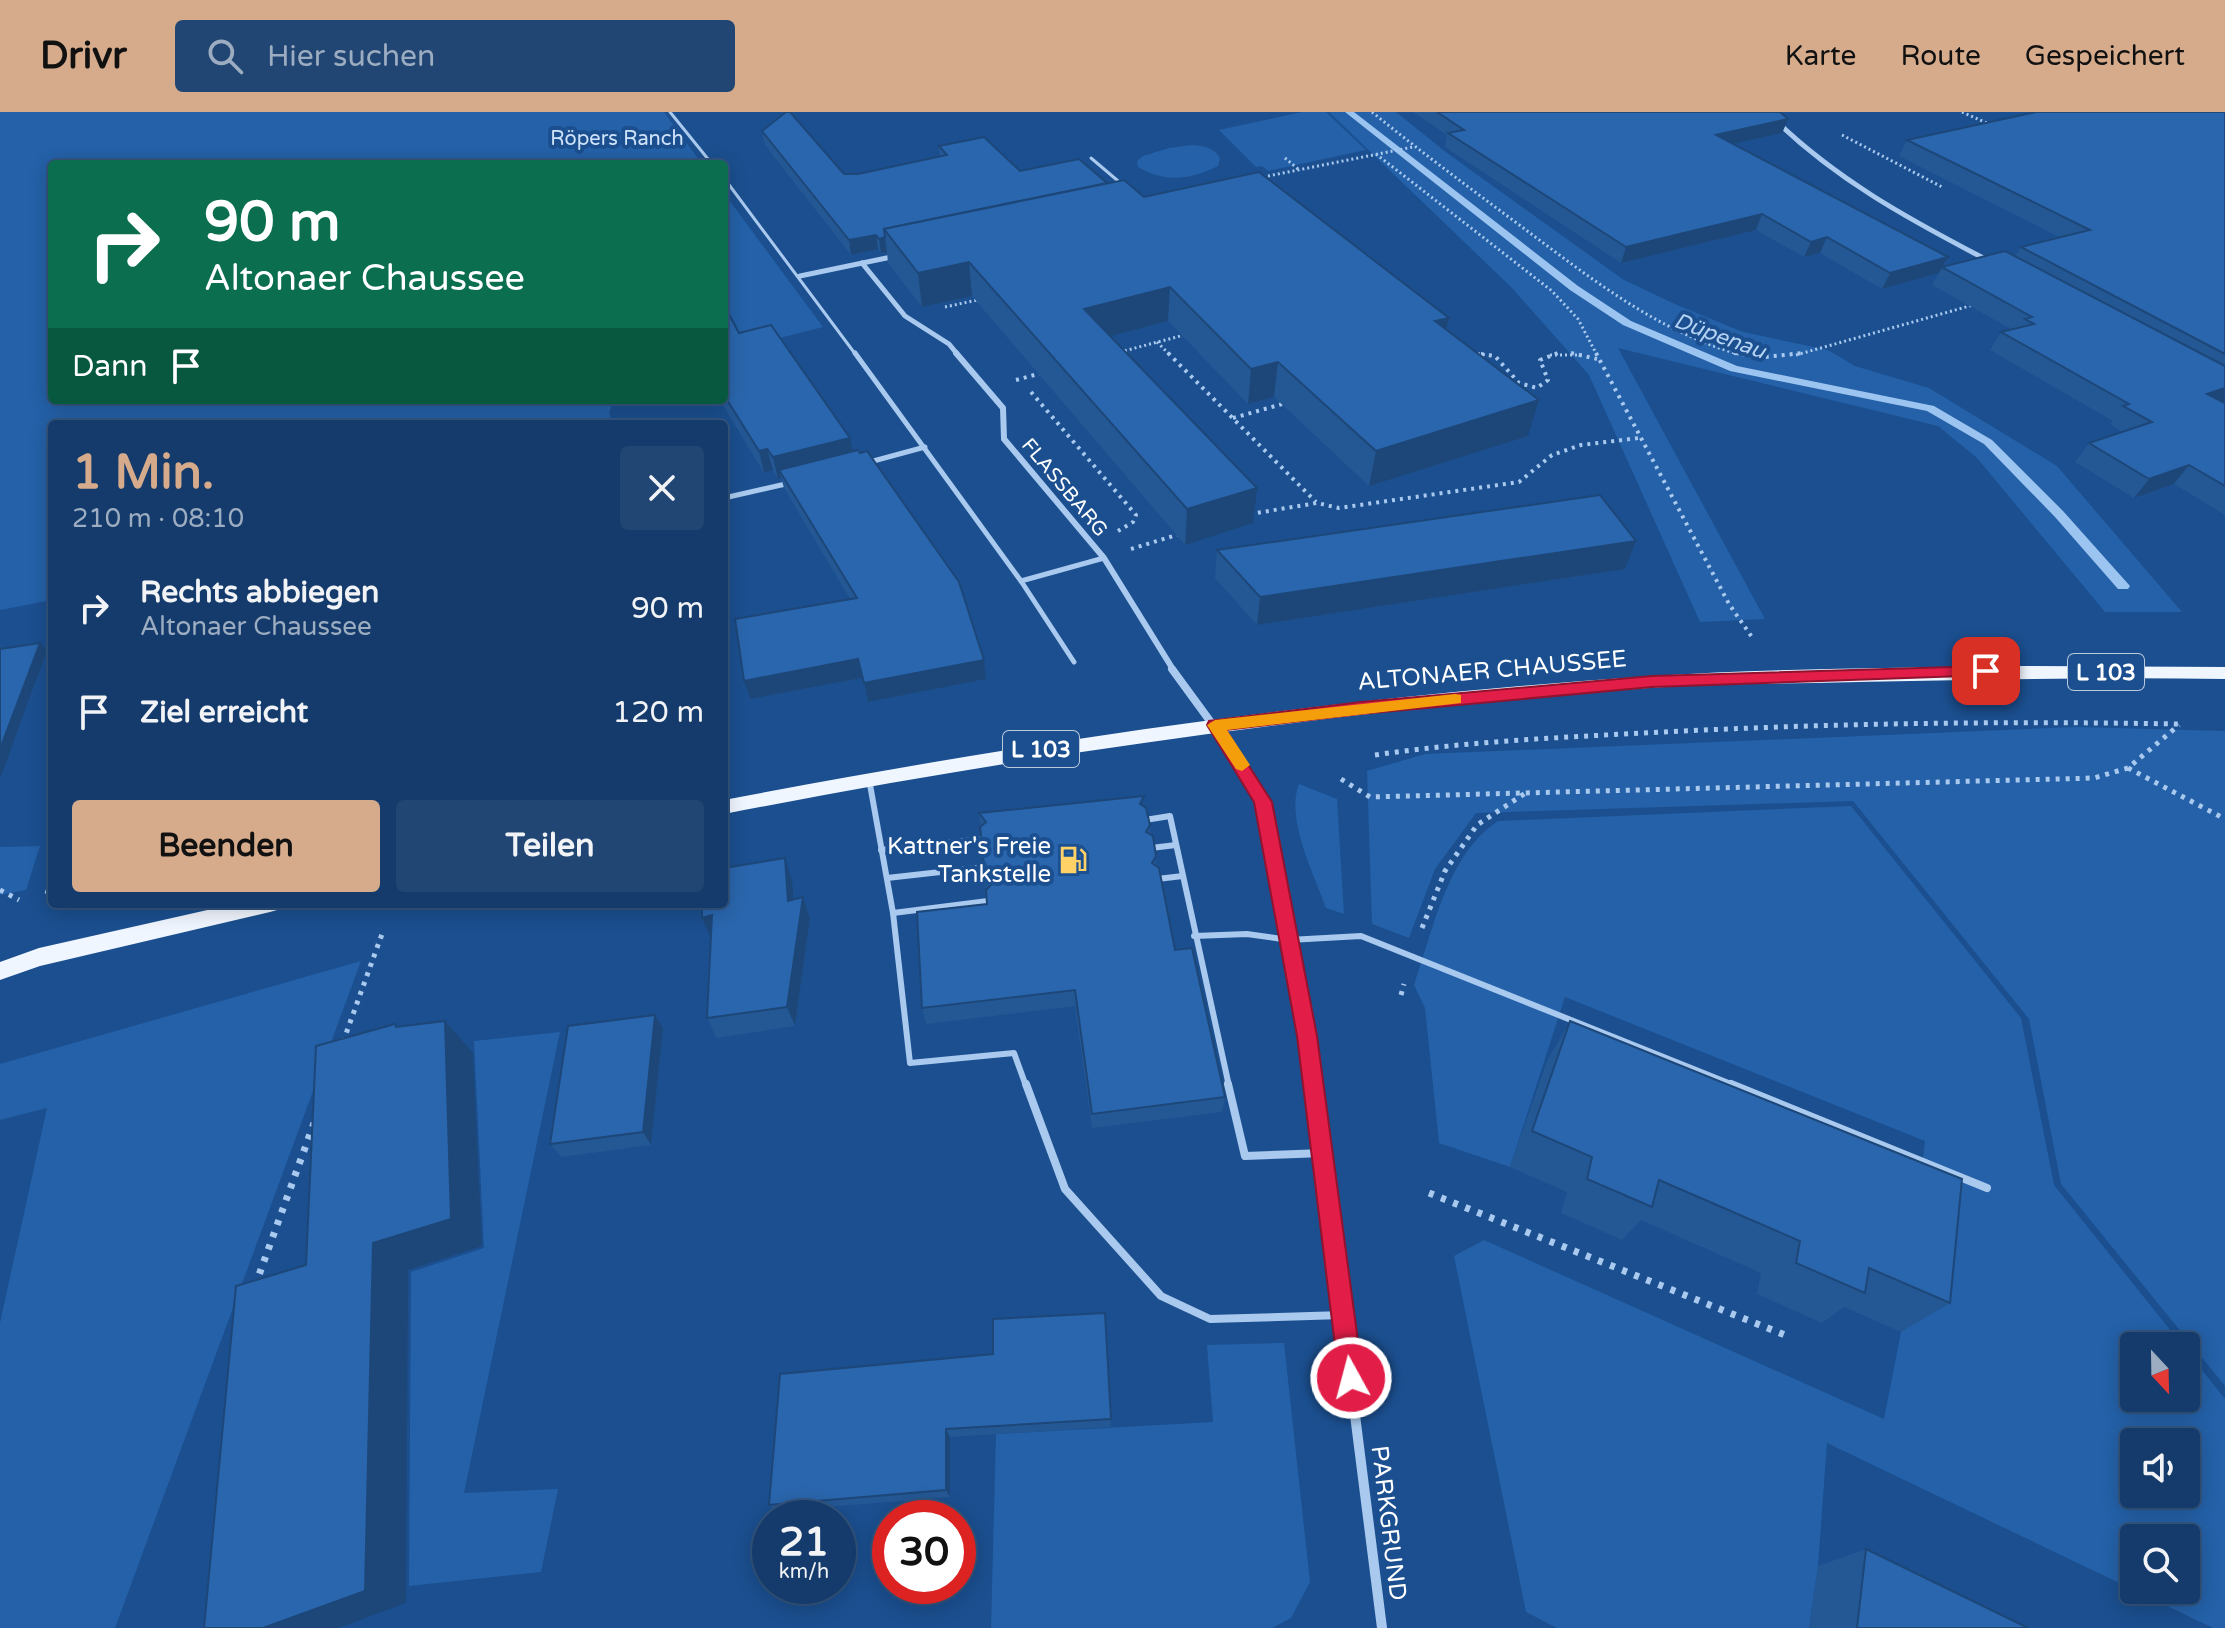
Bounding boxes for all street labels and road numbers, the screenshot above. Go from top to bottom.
street label: FLASSBARG [1016,434,1112,542]
street label: ALTONAER CHAUSSEE [1356,644,1628,697]
road number: L 103 [2068,654,2144,690]
road number: L 103 [1003,731,1079,767]
street label: PARKGRUND [1365,1444,1412,1602]

